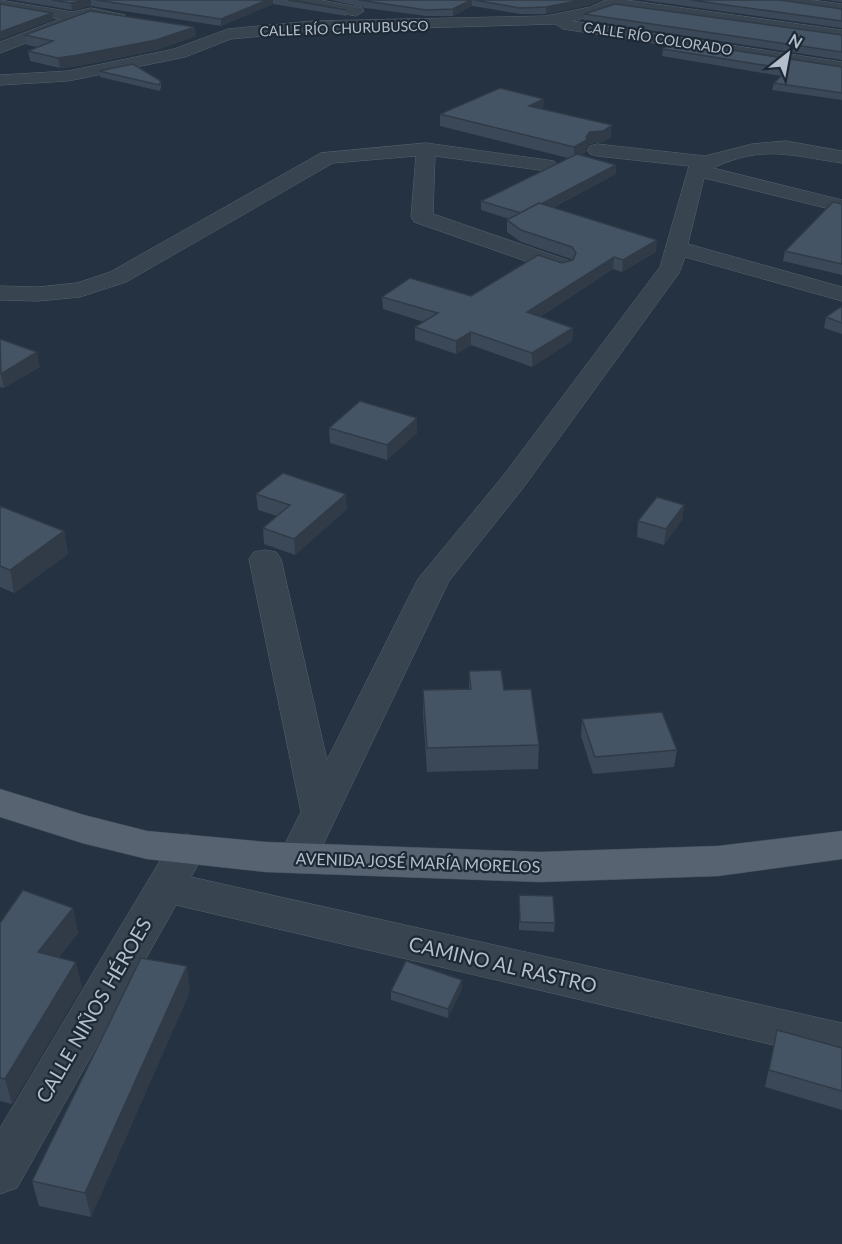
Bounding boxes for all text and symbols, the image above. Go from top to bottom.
street label: CALLE RÍO CHURUBUSCO [259,17,429,39]
street label: CALLE RÍO COLORADO [582,18,734,58]
north arrow [758,24,818,84]
text: N [786,29,806,52]
street label: AVENIDA JOSÉ MARÍA MORELOS [295,848,541,876]
street label: CALLE NIÑOS HÉROES [30,913,156,1107]
street label: CAMINO AL RASTRO [407,931,599,997]

